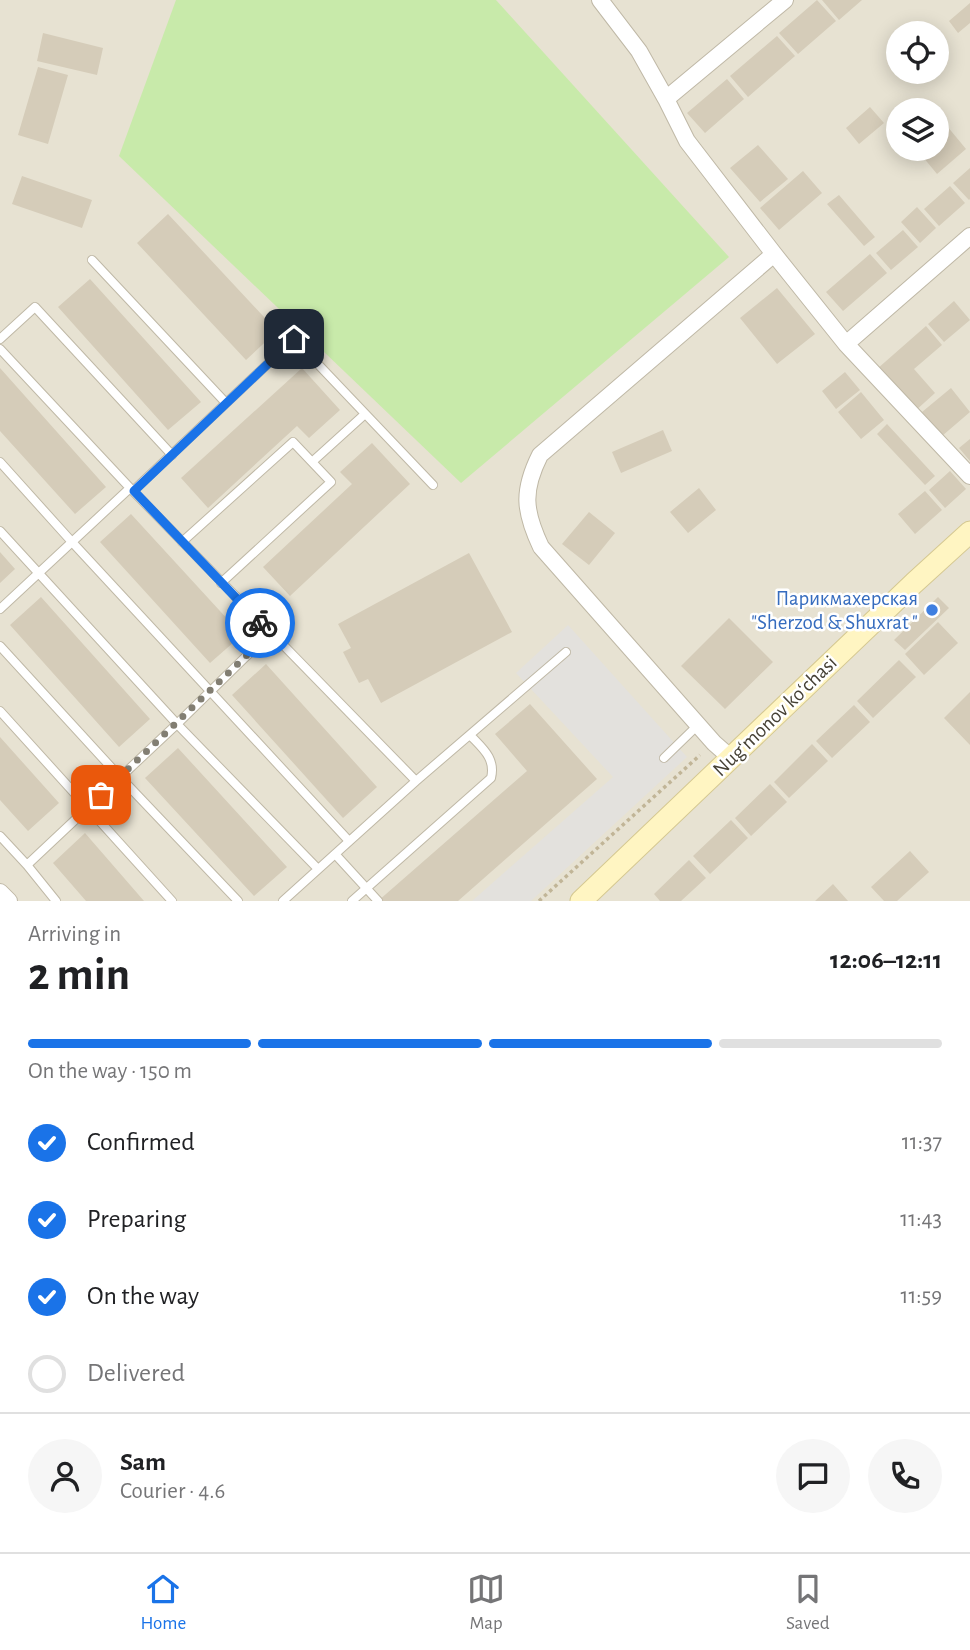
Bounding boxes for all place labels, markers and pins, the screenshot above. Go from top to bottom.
pin [264,309,324,369]
place label: Парикмахерская "Sherzod & Shuxrat " [751,588,918,633]
marker: Парикмахерская "Sherzod & Shuxrat " [924,602,940,618]
pin [71,765,131,825]

